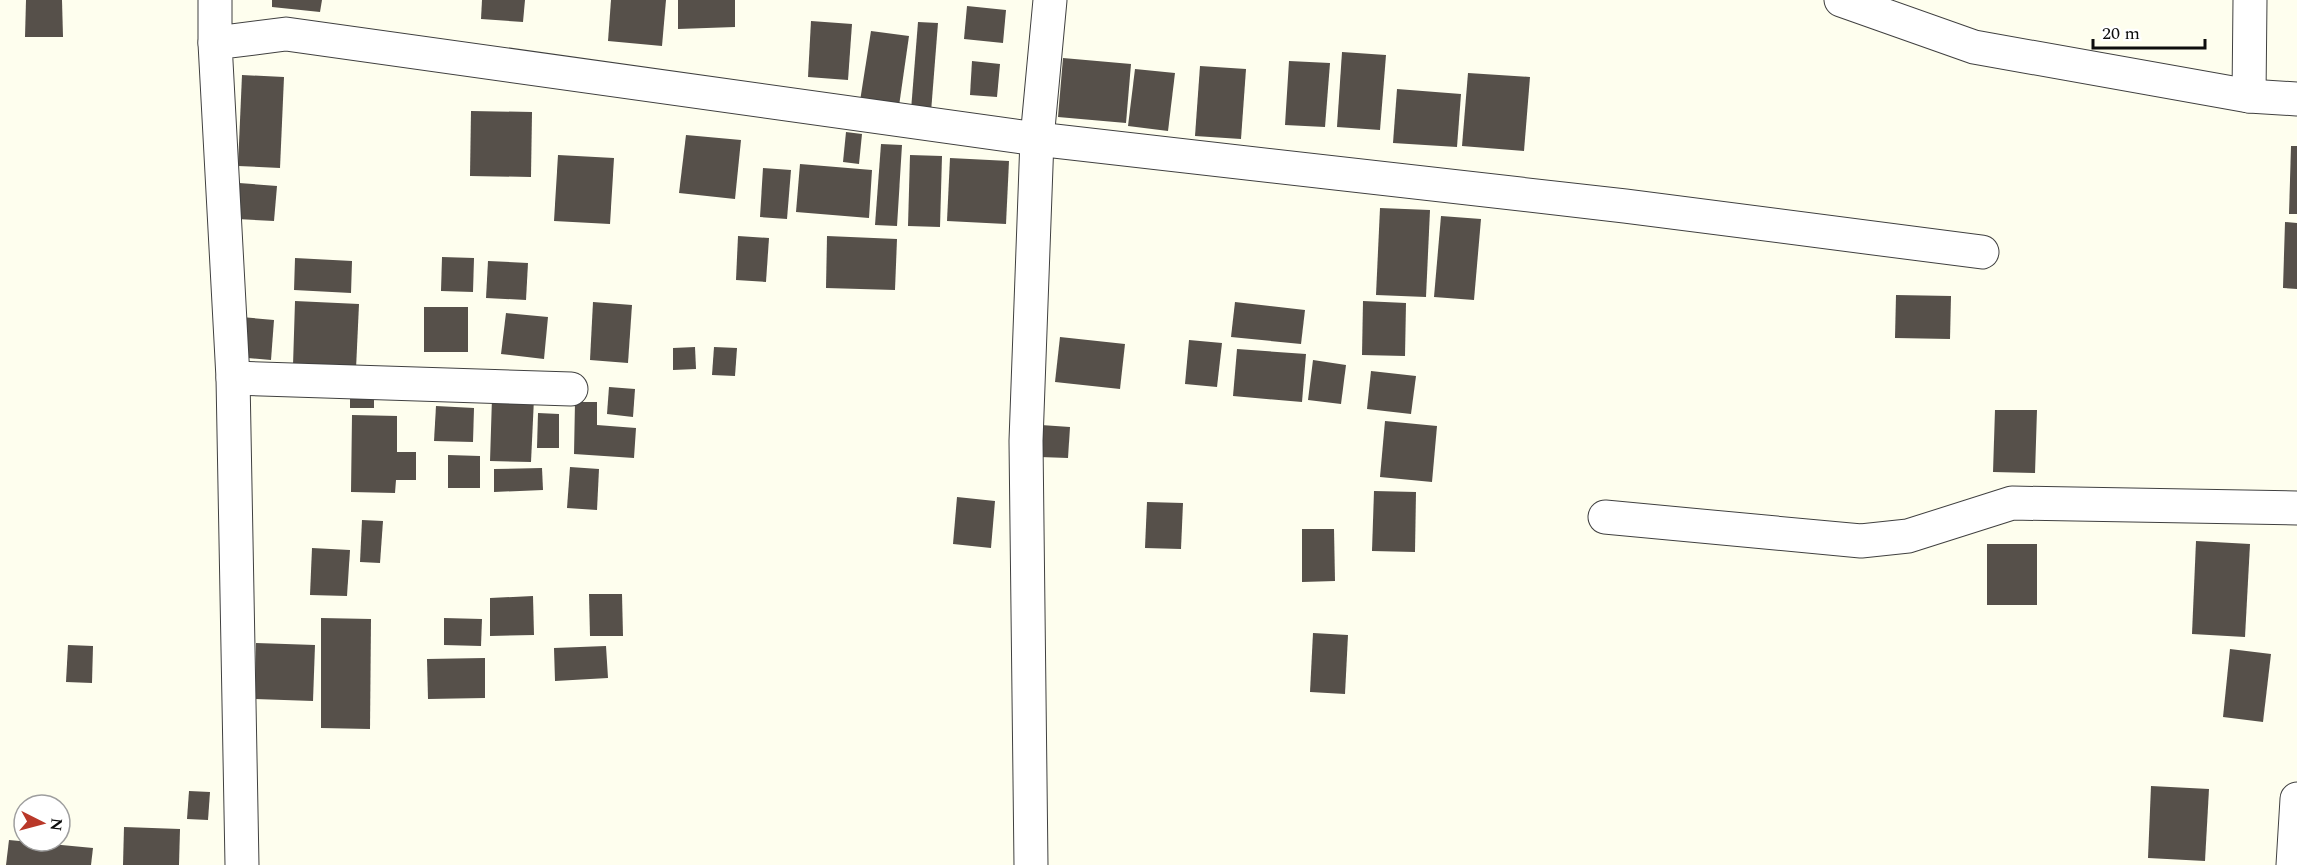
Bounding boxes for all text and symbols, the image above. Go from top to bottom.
scale bar [2093,12,2206,50]
text: 20 m [2102,20,2140,47]
north arrow [12,793,72,853]
text: N [43,817,69,832]

